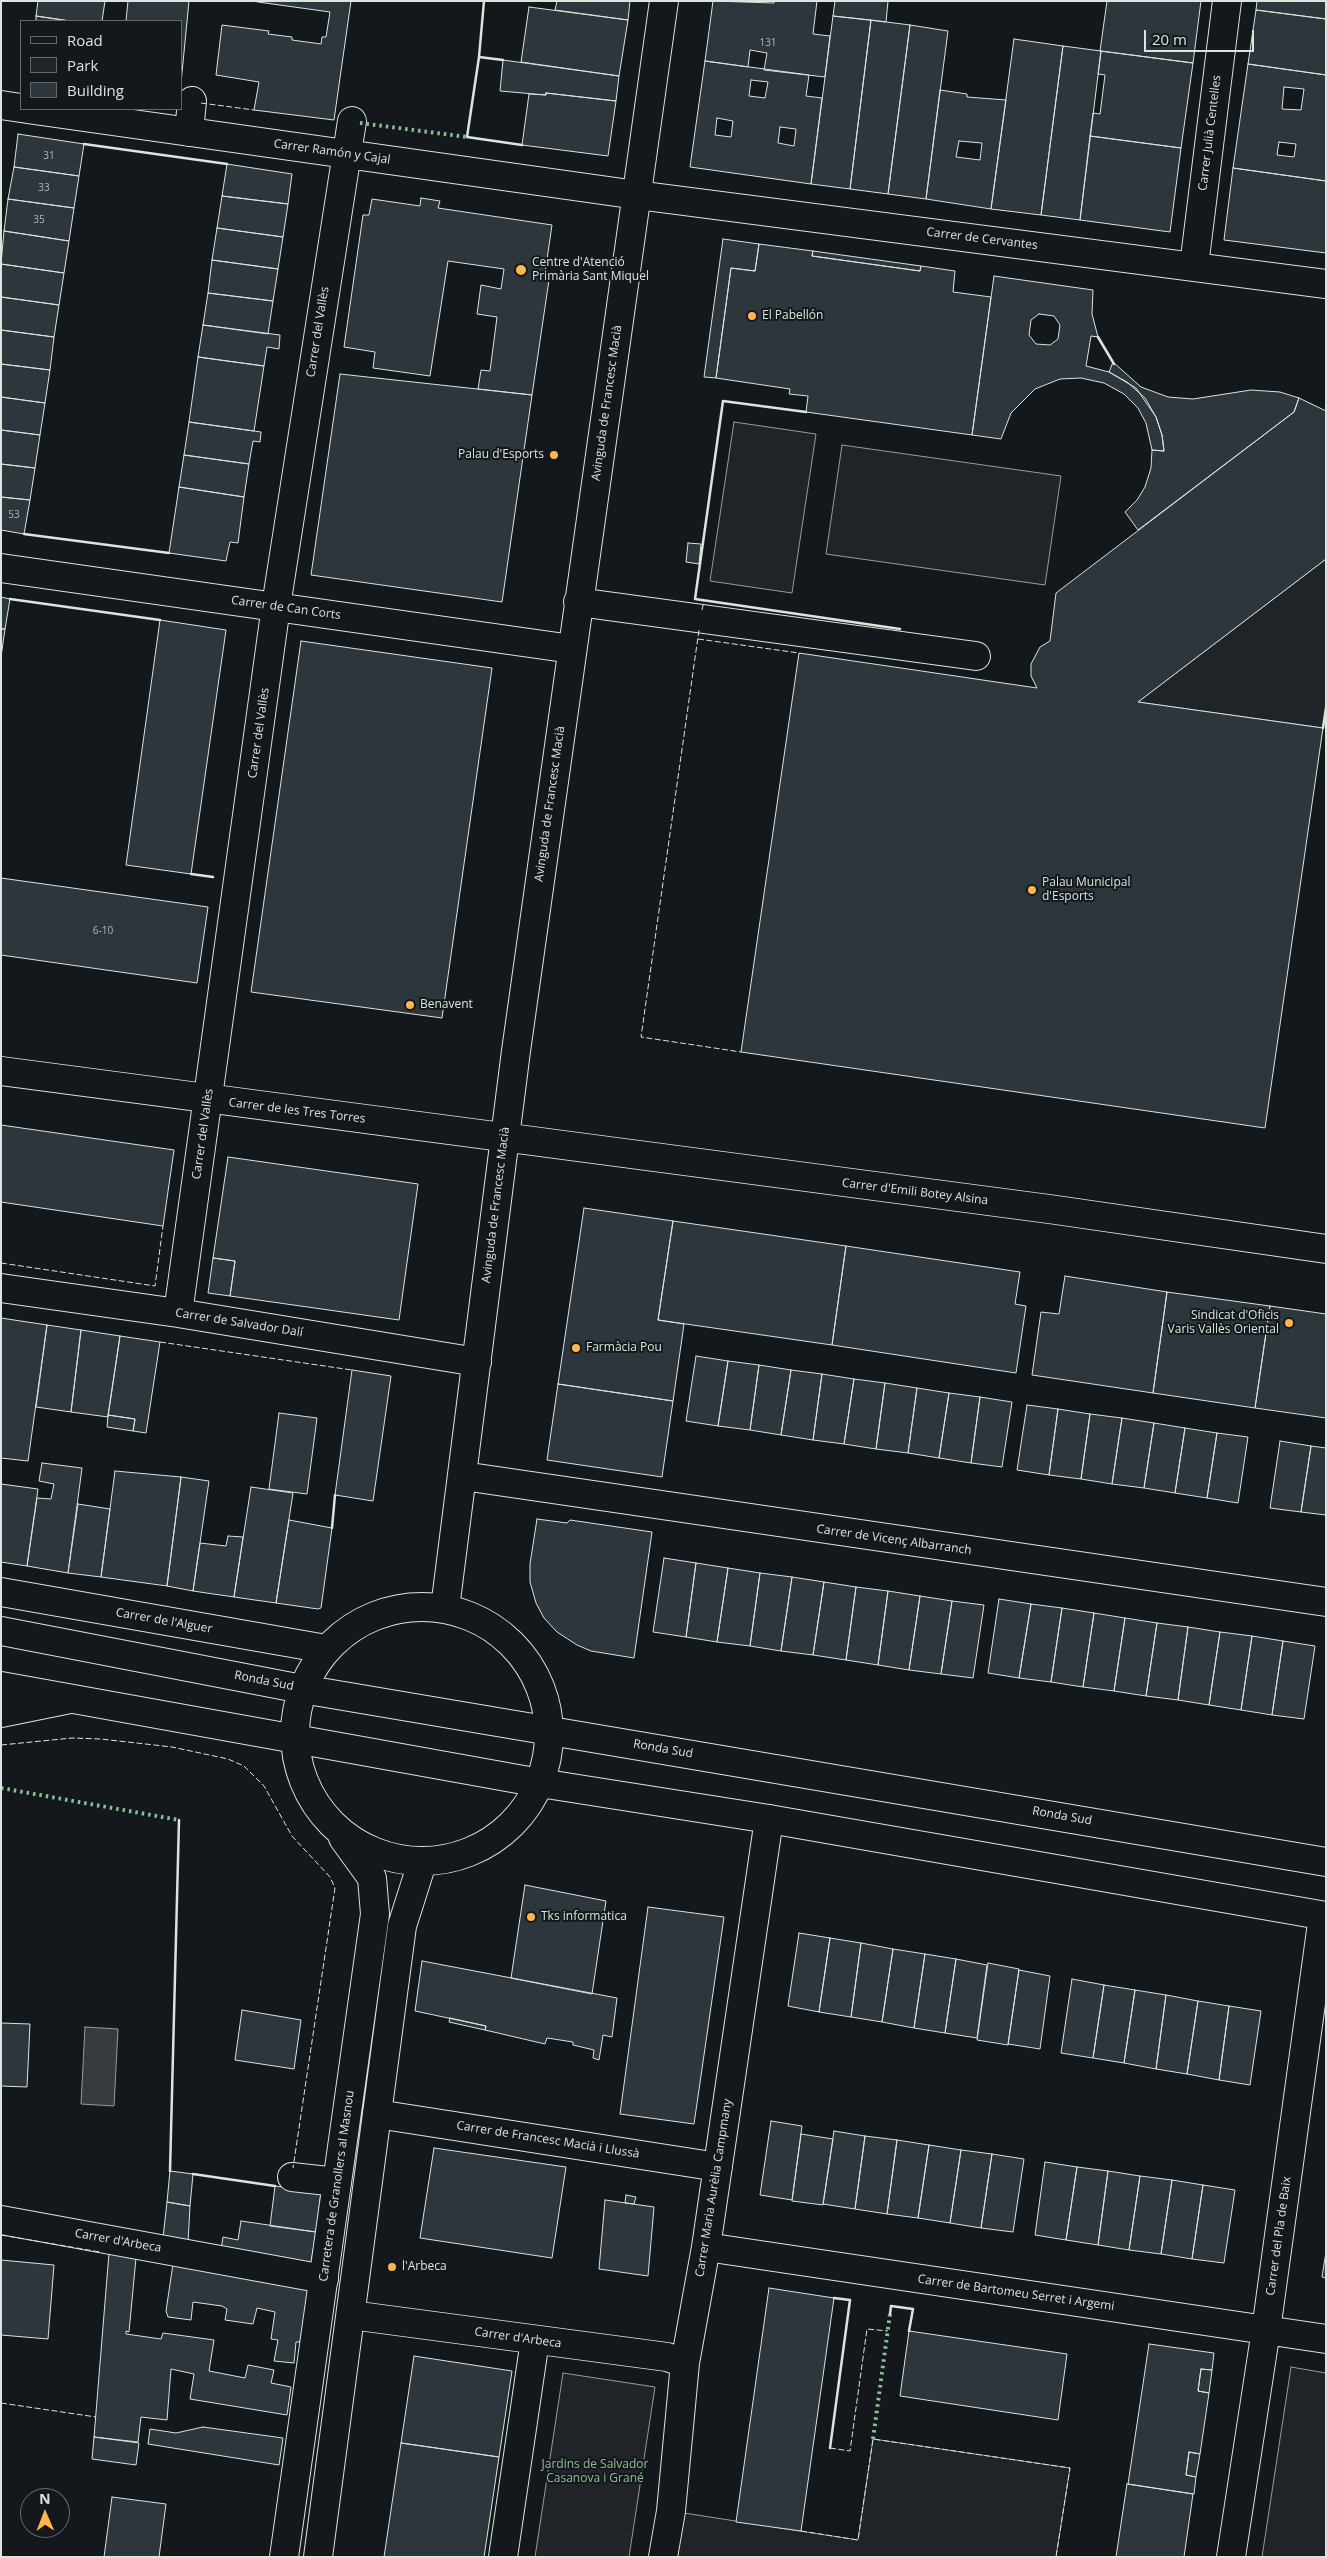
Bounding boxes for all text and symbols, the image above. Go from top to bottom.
legend [20,20,182,110]
scale bar [1147,20,1257,52]
text: 20 m [1152,29,1187,49]
text: Road [67,30,103,50]
house number: 131 [759,37,777,49]
text: Park [67,55,98,75]
street label: Carrer Julià Centelles [1196,74,1224,192]
text: Building [67,80,124,100]
street label: Carrer Ramón y Cajal [273,137,391,167]
house number: 31 [43,150,55,162]
house number: 33 [38,182,50,194]
house number: 35 [33,214,45,226]
street label: Carrer de Cervantes [926,225,1038,253]
place label: Centre d'Atenció Primària Sant Miquel [532,256,649,284]
marker: Centre d'Atenció Primària Sant Miquel [514,263,528,277]
street label: Carrer del Vallès [304,286,332,378]
place label: El Pabellón [762,309,823,323]
marker: El Pabellón [746,310,758,322]
street label: Avinguda de Francesc Macià [589,324,625,482]
place label: Palau d'Esports [458,448,544,462]
marker: Palau d'Esports [548,449,560,461]
house number: 53 [8,509,20,521]
street label: Carrer de Can Corts [230,593,342,623]
street label: Carrer del Vallès [246,687,272,779]
street label: Avinguda de Francesc Macià [532,725,568,883]
place label: Palau Municipal d'Esports [1042,876,1130,904]
marker: Palau Municipal d'Esports [1026,884,1038,896]
house number: 6-10 [93,925,113,937]
place label: Benavent [420,998,473,1012]
marker: Benavent [404,999,416,1011]
street label: Carrer del Vallès [190,1088,216,1180]
street label: Carrer de les Tres Torres [228,1095,366,1127]
street label: Avinguda de Francesc Macià [479,1126,513,1284]
street label: Carrer d'Emili Botey Alsina [841,1176,989,1208]
street label: Carrer de Salvador Dalí [174,1306,304,1340]
place label: Sindicat d'Oficis Varis Vallès Oriental [1168,1309,1279,1337]
marker: Sindicat d'Oficis Varis Vallès Oriental [1283,1317,1295,1329]
place label: Farmàcia Pou [586,1341,662,1355]
marker: Farmàcia Pou [570,1342,582,1354]
street label: Carrer de Vicenç Albarranch [816,1522,972,1558]
street label: Carrer de l'Alguer [115,1605,213,1637]
street label: Ronda Sud [233,1668,295,1694]
street label: Ronda Sud [632,1737,694,1761]
street label: Ronda Sud [1031,1804,1093,1828]
place label: Tks informatica [541,1910,627,1924]
marker: Tks informatica [525,1911,537,1923]
street label: Carretera de Granollers al Masnou [316,2089,358,2283]
street label: Carrer Maria Aurèlia Campmany [693,2098,735,2278]
street label: Carrer de Francesc Macià i Llussà [455,2118,641,2162]
street label: Carrer del Pla de Baix [1264,2176,1294,2296]
street label: Carrer d'Arbeca [74,2226,162,2256]
place label: l'Arbeca [402,2260,447,2274]
marker: l'Arbeca [386,2261,398,2273]
street label: Carrer de Bartomeu Serret i Argemi [917,2272,1115,2314]
street label: Carrer d'Arbeca [474,2325,562,2351]
park label: Jardins de Salvador Casanova i Grané [542,2458,648,2486]
north arrow [20,2488,70,2538]
text: N [39,2489,51,2508]

